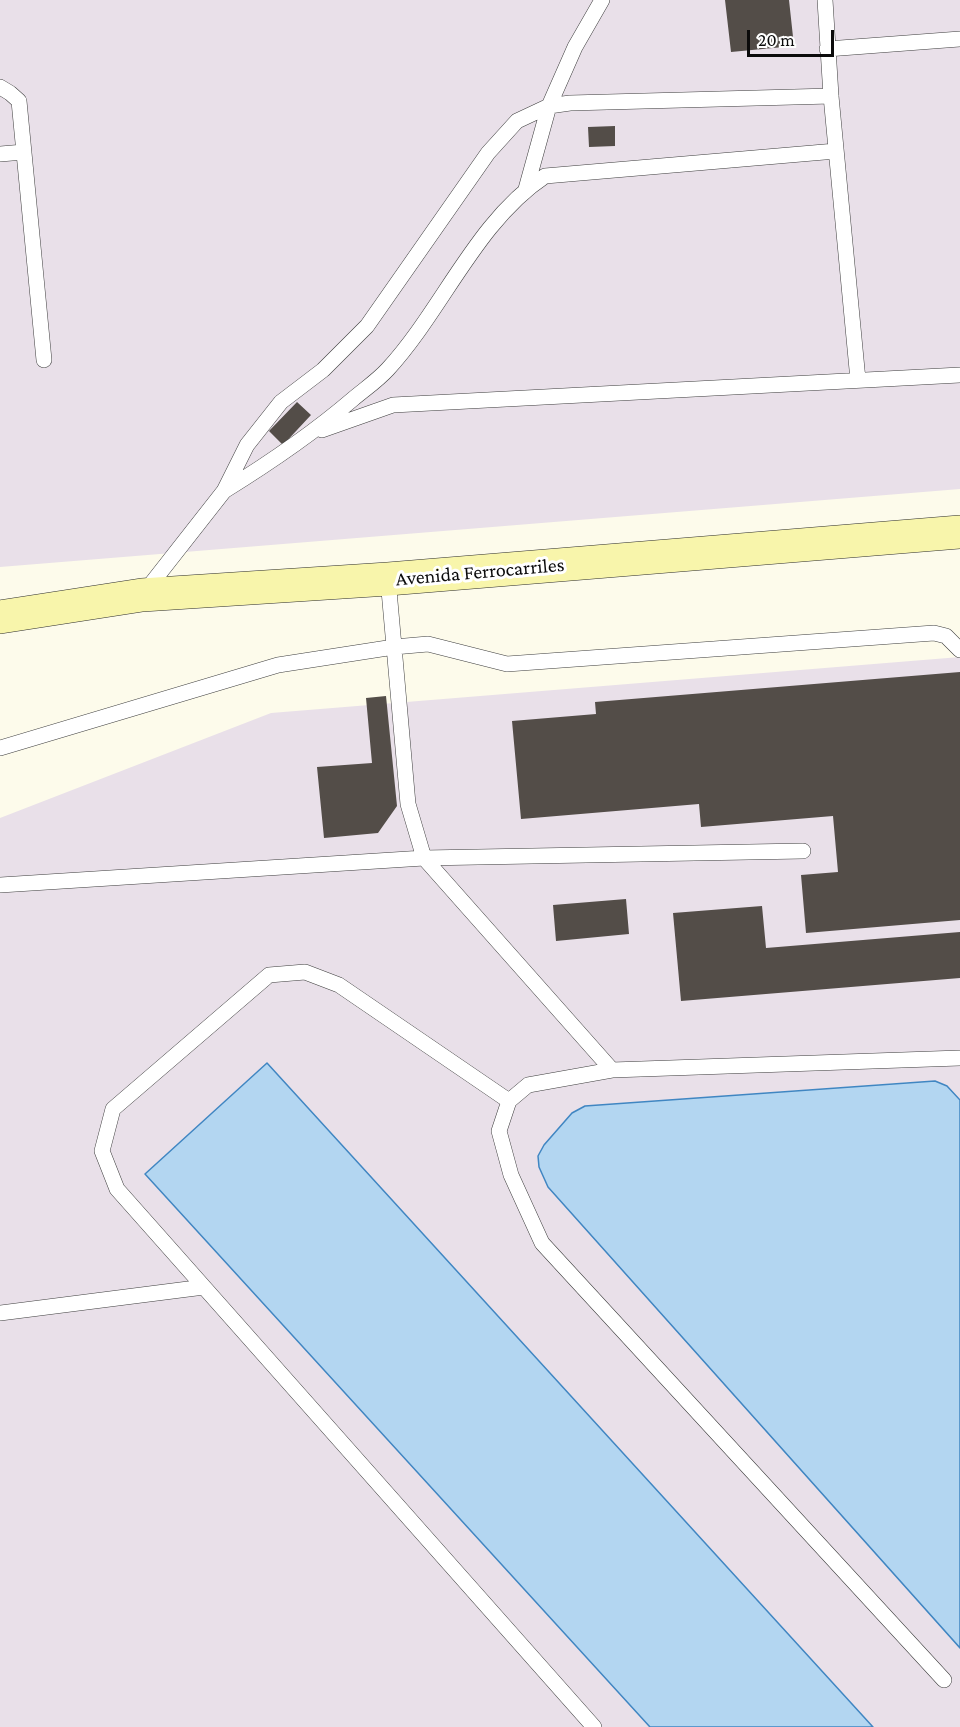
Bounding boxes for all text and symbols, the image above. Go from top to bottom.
scale bar [750,18,837,56]
text: 20 m [758,30,795,50]
street label: Avenida Ferrocarriles [395,553,565,591]

